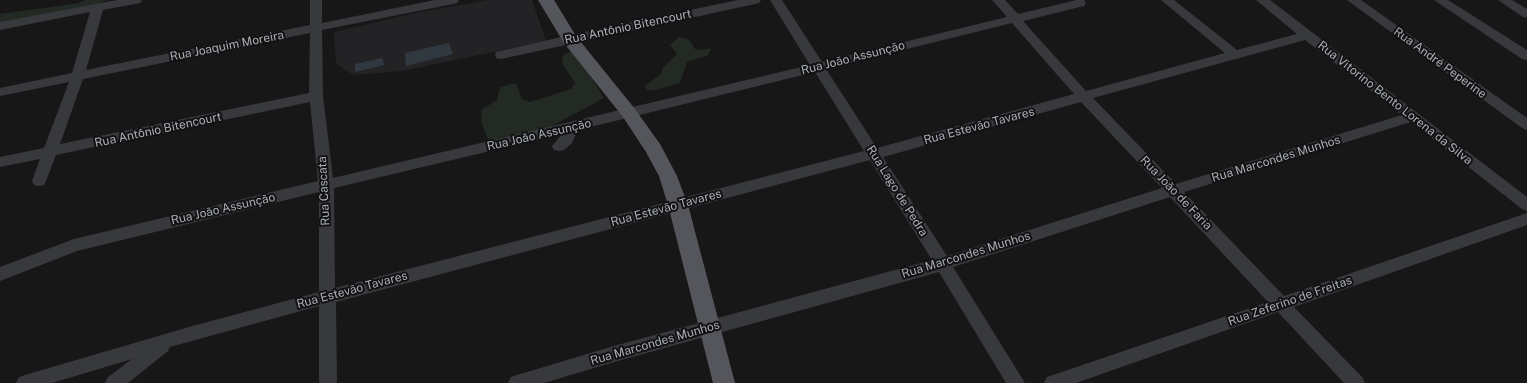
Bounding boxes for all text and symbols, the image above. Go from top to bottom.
street label: Rua Antônio Bitencourt [563,7,693,47]
street label: Rua André Peperine [1391,24,1489,102]
street label: Rua Joaquim Moreira [169,28,285,64]
street label: Rua João Assunção [800,38,906,78]
street label: Rua Vitorino Bento Lorena da Silva [1315,38,1475,168]
street label: Rua Estevão Tavares [922,104,1036,148]
street label: Rua Antônio Bitencourt [93,110,223,150]
street label: Rua João Assunção [485,116,593,154]
street label: Rua Marcondes Munhos [1210,133,1342,185]
street label: Rua Lago de Pedra [863,143,931,239]
street label: Rua João de Faria [1137,153,1215,233]
street label: Rua Cascata [315,156,333,226]
street label: Rua Estevão Tavares [609,186,723,230]
street label: Rua João Assunção [169,190,277,228]
street label: Rua Marcondes Munhos [900,229,1032,281]
street label: Rua Estevão Tavares [295,268,409,312]
street label: Rua Zeferino de Freitas [1226,273,1354,329]
street label: Rua Marcondes Munhos [589,318,721,368]

